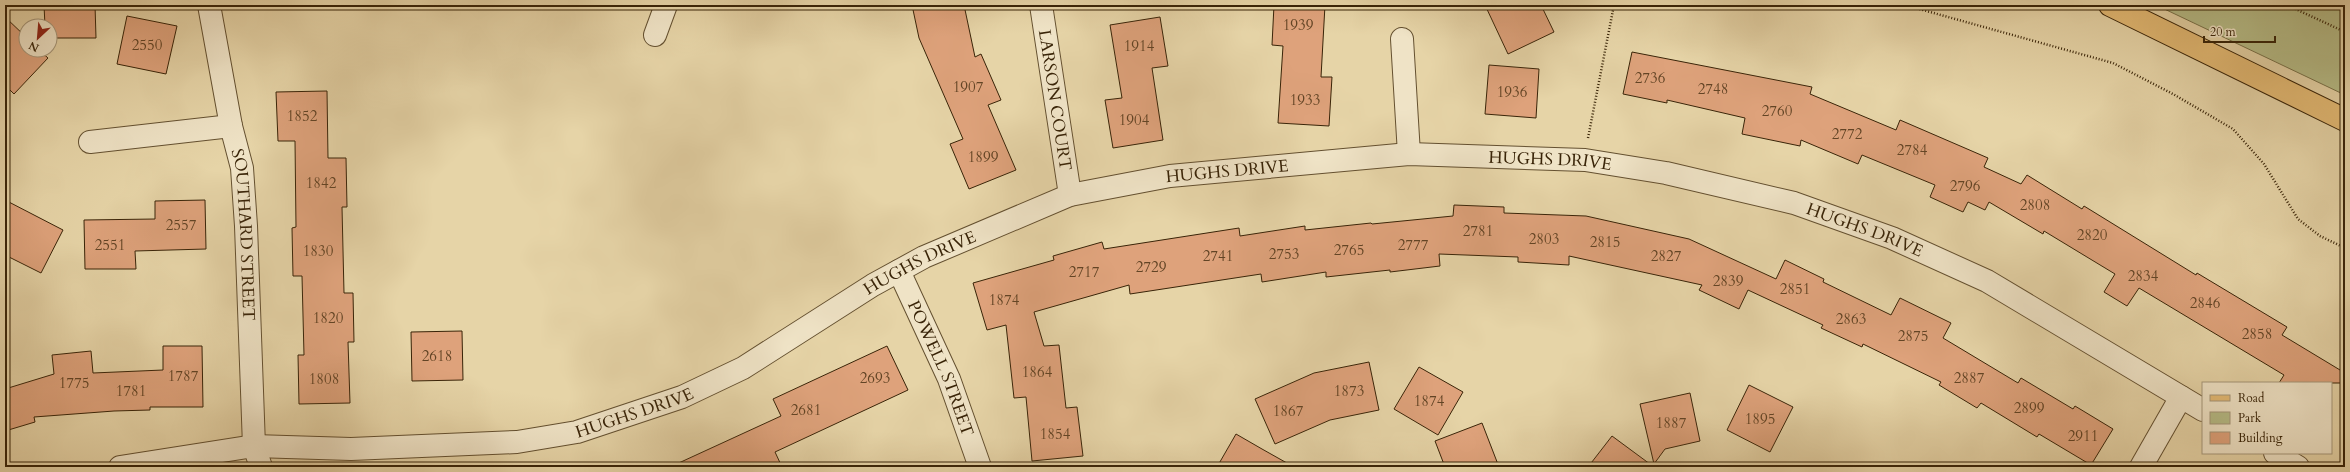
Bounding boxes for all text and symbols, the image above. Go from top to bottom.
house number: 1939 [1283,15,1314,35]
north arrow [18,18,58,58]
scale bar [2204,18,2275,44]
text: 20 m [2210,24,2237,40]
street label: LARSON COURT [1033,28,1077,172]
house number: 2550 [132,35,163,55]
house number: 1914 [1124,36,1155,56]
text: N [26,38,41,55]
house number: 2736 [1635,68,1666,88]
house number: 1907 [953,77,984,97]
house number: 2748 [1698,79,1728,99]
house number: 1936 [1497,82,1528,102]
house number: 1933 [1290,90,1320,110]
house number: 2760 [1762,101,1793,121]
house number: 1852 [287,106,318,126]
house number: 1904 [1119,110,1150,130]
house number: 2772 [1832,124,1863,144]
house number: 2784 [1897,140,1928,160]
street label: SOUTHARD STREET [225,146,260,321]
street label: HUGHS DRIVE [1488,146,1613,176]
house number: 1899 [968,147,999,167]
street label: HUGHS DRIVE [1165,154,1290,188]
house number: 1842 [306,173,337,193]
house number: 2796 [1950,176,1981,196]
house number: 2808 [2020,195,2050,215]
street label: HUGHS DRIVE [1803,197,1927,263]
house number: 2557 [166,215,197,235]
house number: 2781 [1463,221,1493,241]
street label: HUGHS DRIVE [859,225,980,300]
house number: 2820 [2077,225,2108,245]
house number: 2803 [1529,229,1559,249]
house number: 2815 [1590,232,1620,252]
house number: 2551 [95,235,125,255]
house number: 2777 [1398,235,1429,255]
house number: 2765 [1334,240,1364,260]
house number: 1830 [303,241,334,261]
house number: 2753 [1269,244,1299,264]
house number: 2741 [1203,246,1233,266]
house number: 2827 [1651,246,1682,266]
house number: 2729 [1136,257,1167,277]
house number: 2717 [1069,262,1100,282]
house number: 2834 [2128,266,2159,286]
house number: 2839 [1713,271,1744,291]
house number: 2851 [1780,279,1810,299]
house number: 1874 [989,290,1020,310]
house number: 2846 [2190,293,2221,313]
street label: POWELL STREET [902,297,979,439]
house number: 1820 [313,308,344,328]
house number: 2863 [1836,309,1866,329]
house number: 2858 [2242,324,2272,344]
house number: 2875 [1898,326,1928,346]
house number: 2618 [422,346,452,366]
house number: 1864 [1022,362,1053,382]
house number: 1787 [168,366,199,386]
house number: 2693 [860,368,890,388]
house number: 2887 [1954,368,1985,388]
house number: 1808 [309,369,339,389]
house number: 1775 [59,373,89,393]
house number: 1781 [116,381,146,401]
house number: 1873 [1334,381,1364,401]
street label: HUGHS DRIVE [572,382,697,444]
legend [2202,382,2332,454]
text: Road [2238,390,2265,406]
house number: 1874 [1414,391,1445,411]
house number: 2899 [2014,398,2045,418]
house number: 2681 [791,400,821,420]
house number: 1867 [1273,401,1304,421]
house number: 1895 [1745,409,1775,429]
text: Park [2238,410,2262,426]
house number: 1887 [1656,413,1687,433]
house number: 1854 [1040,424,1071,444]
house number: 2911 [2068,426,2098,446]
text: Building [2238,430,2283,446]

